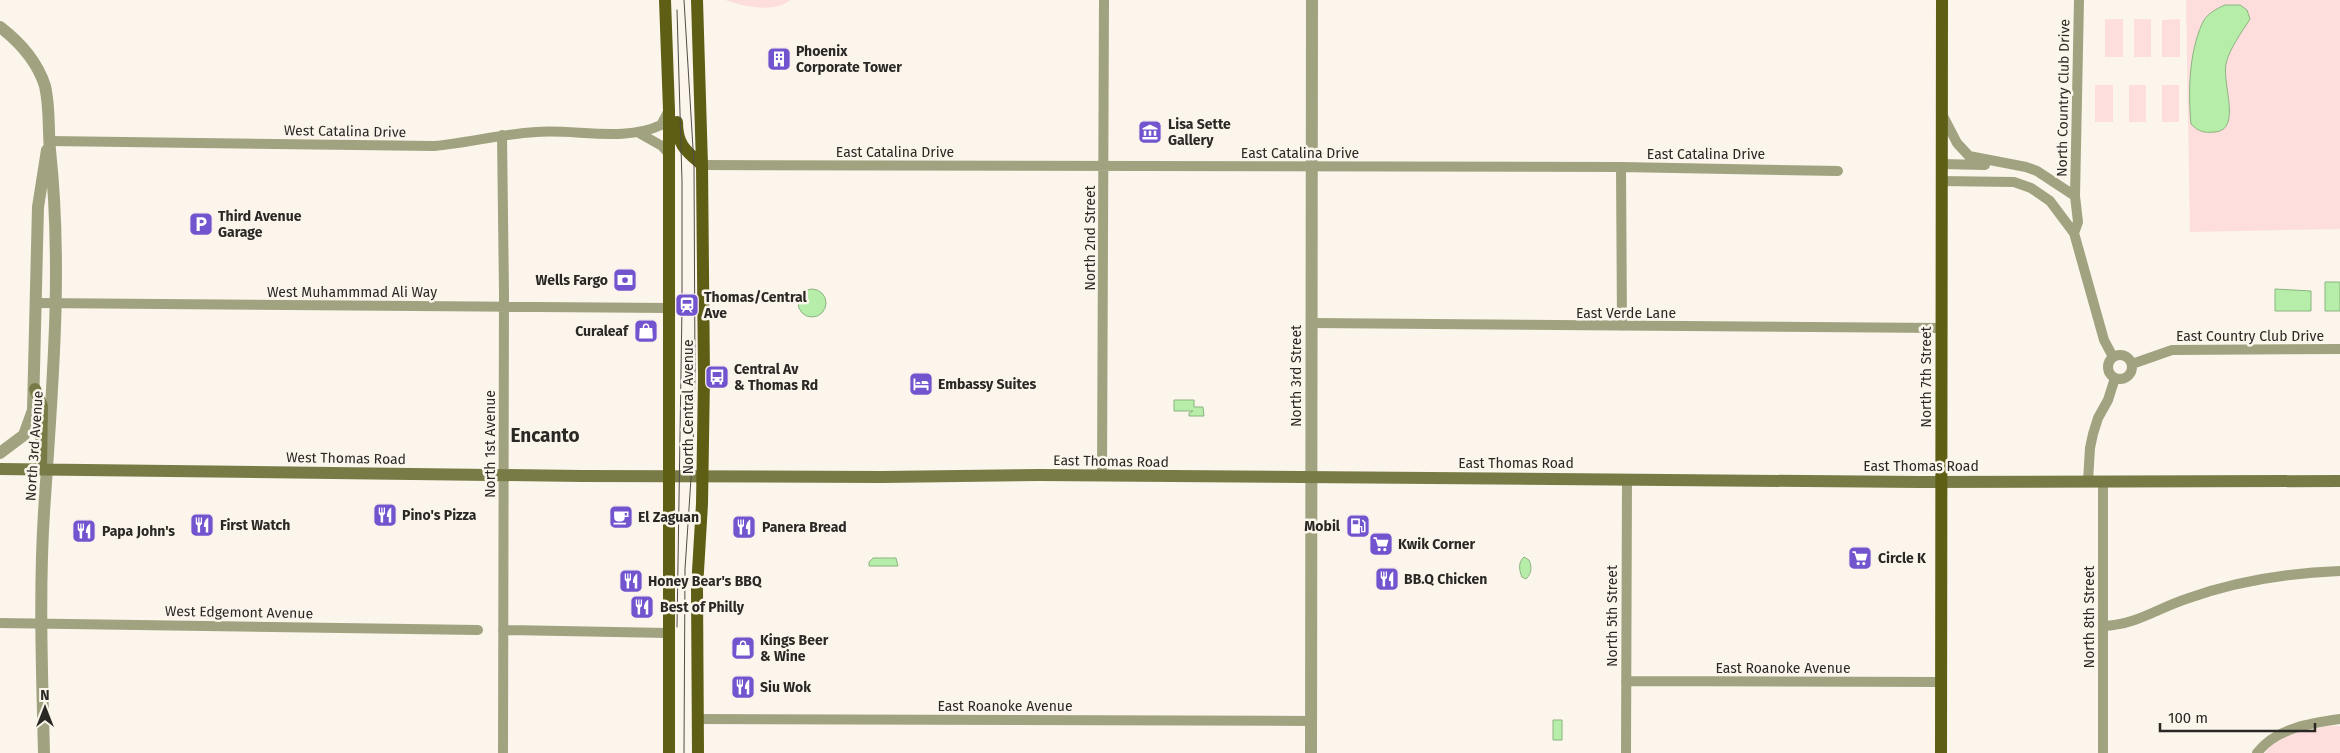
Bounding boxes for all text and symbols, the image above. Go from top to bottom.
street label: North Country Club Drive [2054,19,2073,177]
place label: Phoenix Corporate Tower [796,43,902,76]
building icon: Phoenix Corporate Tower [766,46,792,72]
place label: Lisa Sette Gallery [1168,116,1231,149]
museum icon: Lisa Sette Gallery [1137,119,1163,145]
street label: West Catalina Drive [284,122,406,141]
street label: East Catalina Drive [836,144,954,161]
street label: East Catalina Drive [1241,145,1359,162]
street label: East Catalina Drive [1647,146,1765,163]
street label: North 2nd Street [1082,184,1099,291]
place label: Third Avenue Garage [218,208,302,241]
parking icon: Third Avenue Garage [188,211,214,237]
bank icon: Wells Fargo [612,267,638,293]
place label: Wells Fargo [535,272,608,289]
street label: West Muhammmad Ali Way [267,284,437,301]
place label: Thomas/Central Ave [703,289,808,322]
station icon: Thomas/Central Ave [674,292,700,318]
street label: East Verde Lane [1576,305,1676,322]
shop icon: Curaleaf [633,318,659,344]
place label: Curaleaf [575,323,630,340]
street label: North 3rd Street [1288,324,1305,427]
street label: North 7th Street [1918,325,1935,428]
street label: East Country Club Drive [2176,328,2324,345]
street label: North Central Avenue [680,339,697,475]
place label: Central Av & Thomas Rd [734,361,818,394]
bus stop icon: Central Av & Thomas Rd [704,364,730,390]
hotel icon: Embassy Suites [908,371,934,397]
place label: Embassy Suites [938,376,1036,393]
street label: North 3rd Avenue [22,390,47,502]
street label: North 1st Avenue [482,390,499,498]
district label: Encanto [510,424,580,447]
street label: West Thomas Road [286,449,406,468]
street label: East Thomas Road [1053,452,1169,471]
street label: East Thomas Road [1458,455,1574,472]
street label: East Thomas Road [1863,458,1979,475]
restaurant icon: Pino's Pizza [372,502,398,528]
cafe icon: El Zaguan [608,504,634,530]
place label: Pino's Pizza [402,507,477,524]
place label: El Zaguan [638,509,699,526]
restaurant icon: First Watch [189,512,215,538]
fuel station icon: Mobil [1345,513,1371,539]
restaurant icon: Panera Bread [731,514,757,540]
place label: First Watch [220,517,290,534]
restaurant icon: Papa John's [71,518,97,544]
place label: Mobil [1304,518,1341,535]
place label: Panera Bread [762,519,847,536]
place label: Papa John's [102,523,175,540]
supermarket icon: Kwik Corner [1368,531,1394,557]
place label: Kwik Corner [1398,536,1476,553]
supermarket icon: Circle K [1847,545,1873,571]
place label: Circle K [1878,550,1927,567]
street label: North 5th Street [1604,564,1621,667]
street label: North 8th Street [2081,565,2098,668]
restaurant icon: BB.Q Chicken [1374,566,1400,592]
restaurant icon: Honey Bear's BBQ [618,568,644,594]
place label: BB.Q Chicken [1404,571,1487,588]
place label: Honey Bear's BBQ [648,573,762,590]
restaurant icon: Best of Philly [629,594,655,620]
place label: Best of Philly [660,599,745,616]
street label: West Edgemont Avenue [165,603,313,622]
place label: Kings Beer & Wine [760,632,829,665]
shop icon: Kings Beer & Wine [730,635,756,661]
street label: East Roanoke Avenue [1715,660,1851,677]
restaurant icon: Siu Wok [730,674,756,700]
place label: Siu Wok [760,679,811,696]
north arrow [20,683,70,733]
text: N [40,687,50,704]
street label: East Roanoke Avenue [937,698,1073,715]
scale bar [2160,700,2315,732]
text: 100 m [2168,709,2208,727]

